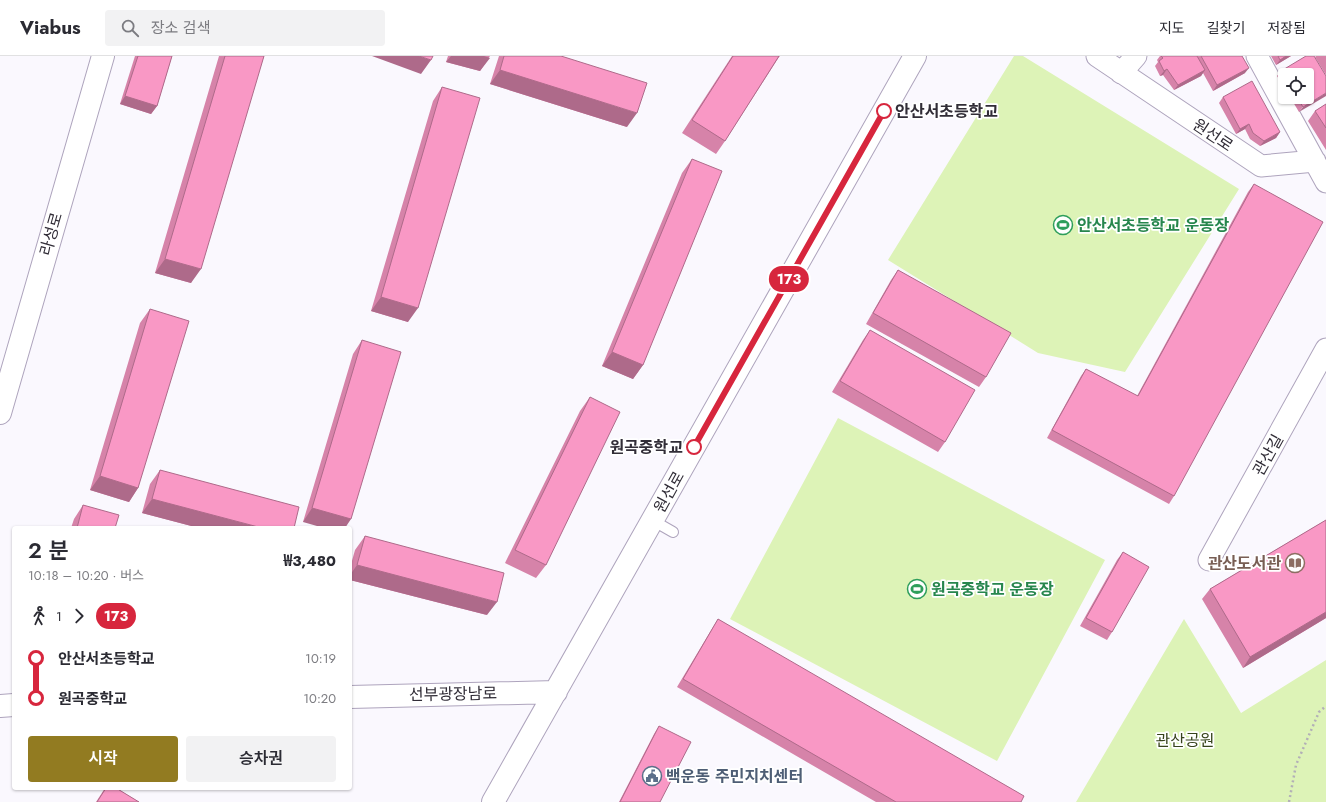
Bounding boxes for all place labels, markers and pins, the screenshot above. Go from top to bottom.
place label: 안산서초등학교 [895,100,998,123]
marker: 안산서초등학교 [876,103,892,119]
sports icon: 안산서초등학교 운동장 [1052,214,1074,236]
place label: 안산서초등학교 운동장 [1077,214,1229,237]
place label: 원곡중학교 [609,436,683,459]
marker: 원곡중학교 [686,439,702,455]
place label: 관산도서관 [1207,552,1281,575]
library icon: 관산도서관 [1284,552,1306,574]
sports icon: 원곡중학교 운동장 [906,578,928,600]
place label: 원곡중학교 운동장 [931,578,1054,601]
public building icon: 백운동 주민지치센터 [641,765,663,787]
place label: 백운동 주민지치센터 [666,765,803,788]

